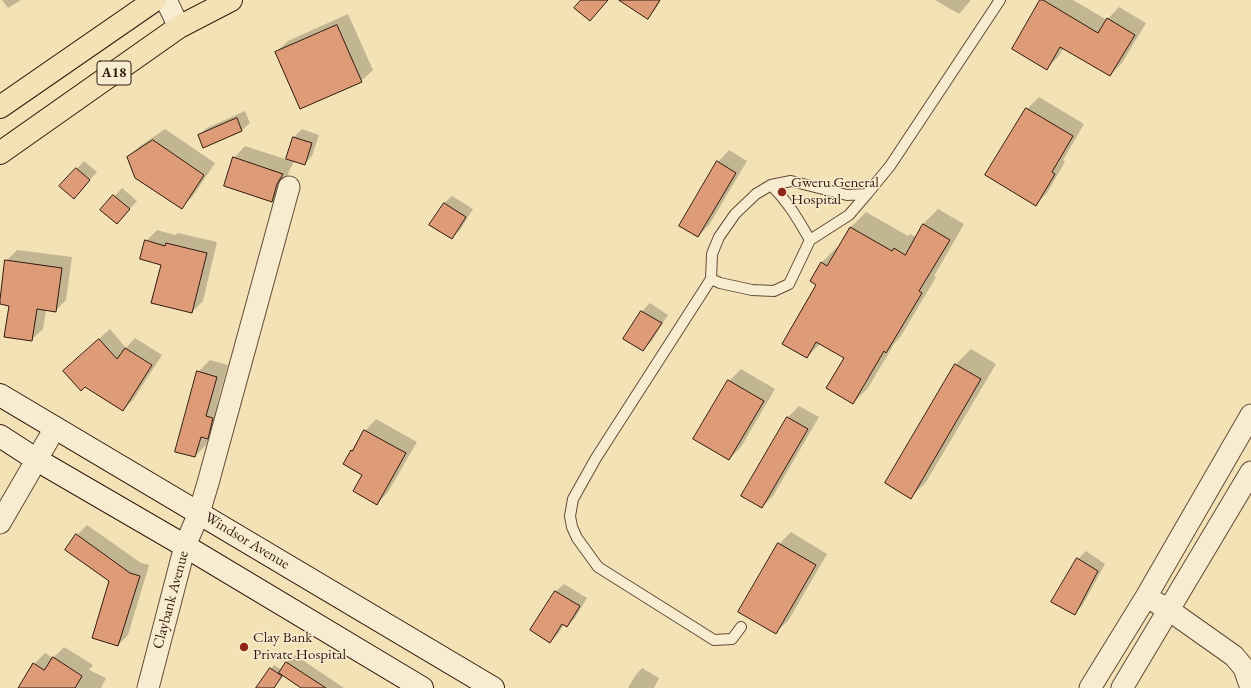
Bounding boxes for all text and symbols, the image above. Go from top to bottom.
road number: A18 [97,61,131,85]
place label: Gweru General Hospital [791,174,879,209]
marker: Gweru General Hospital [776,186,788,198]
street label: Windsor Avenue [201,509,293,573]
street label: Claybank Avenue [149,549,193,651]
place label: Clay Bank Private Hospital [253,629,346,664]
marker: Clay Bank Private Hospital [238,641,250,653]

